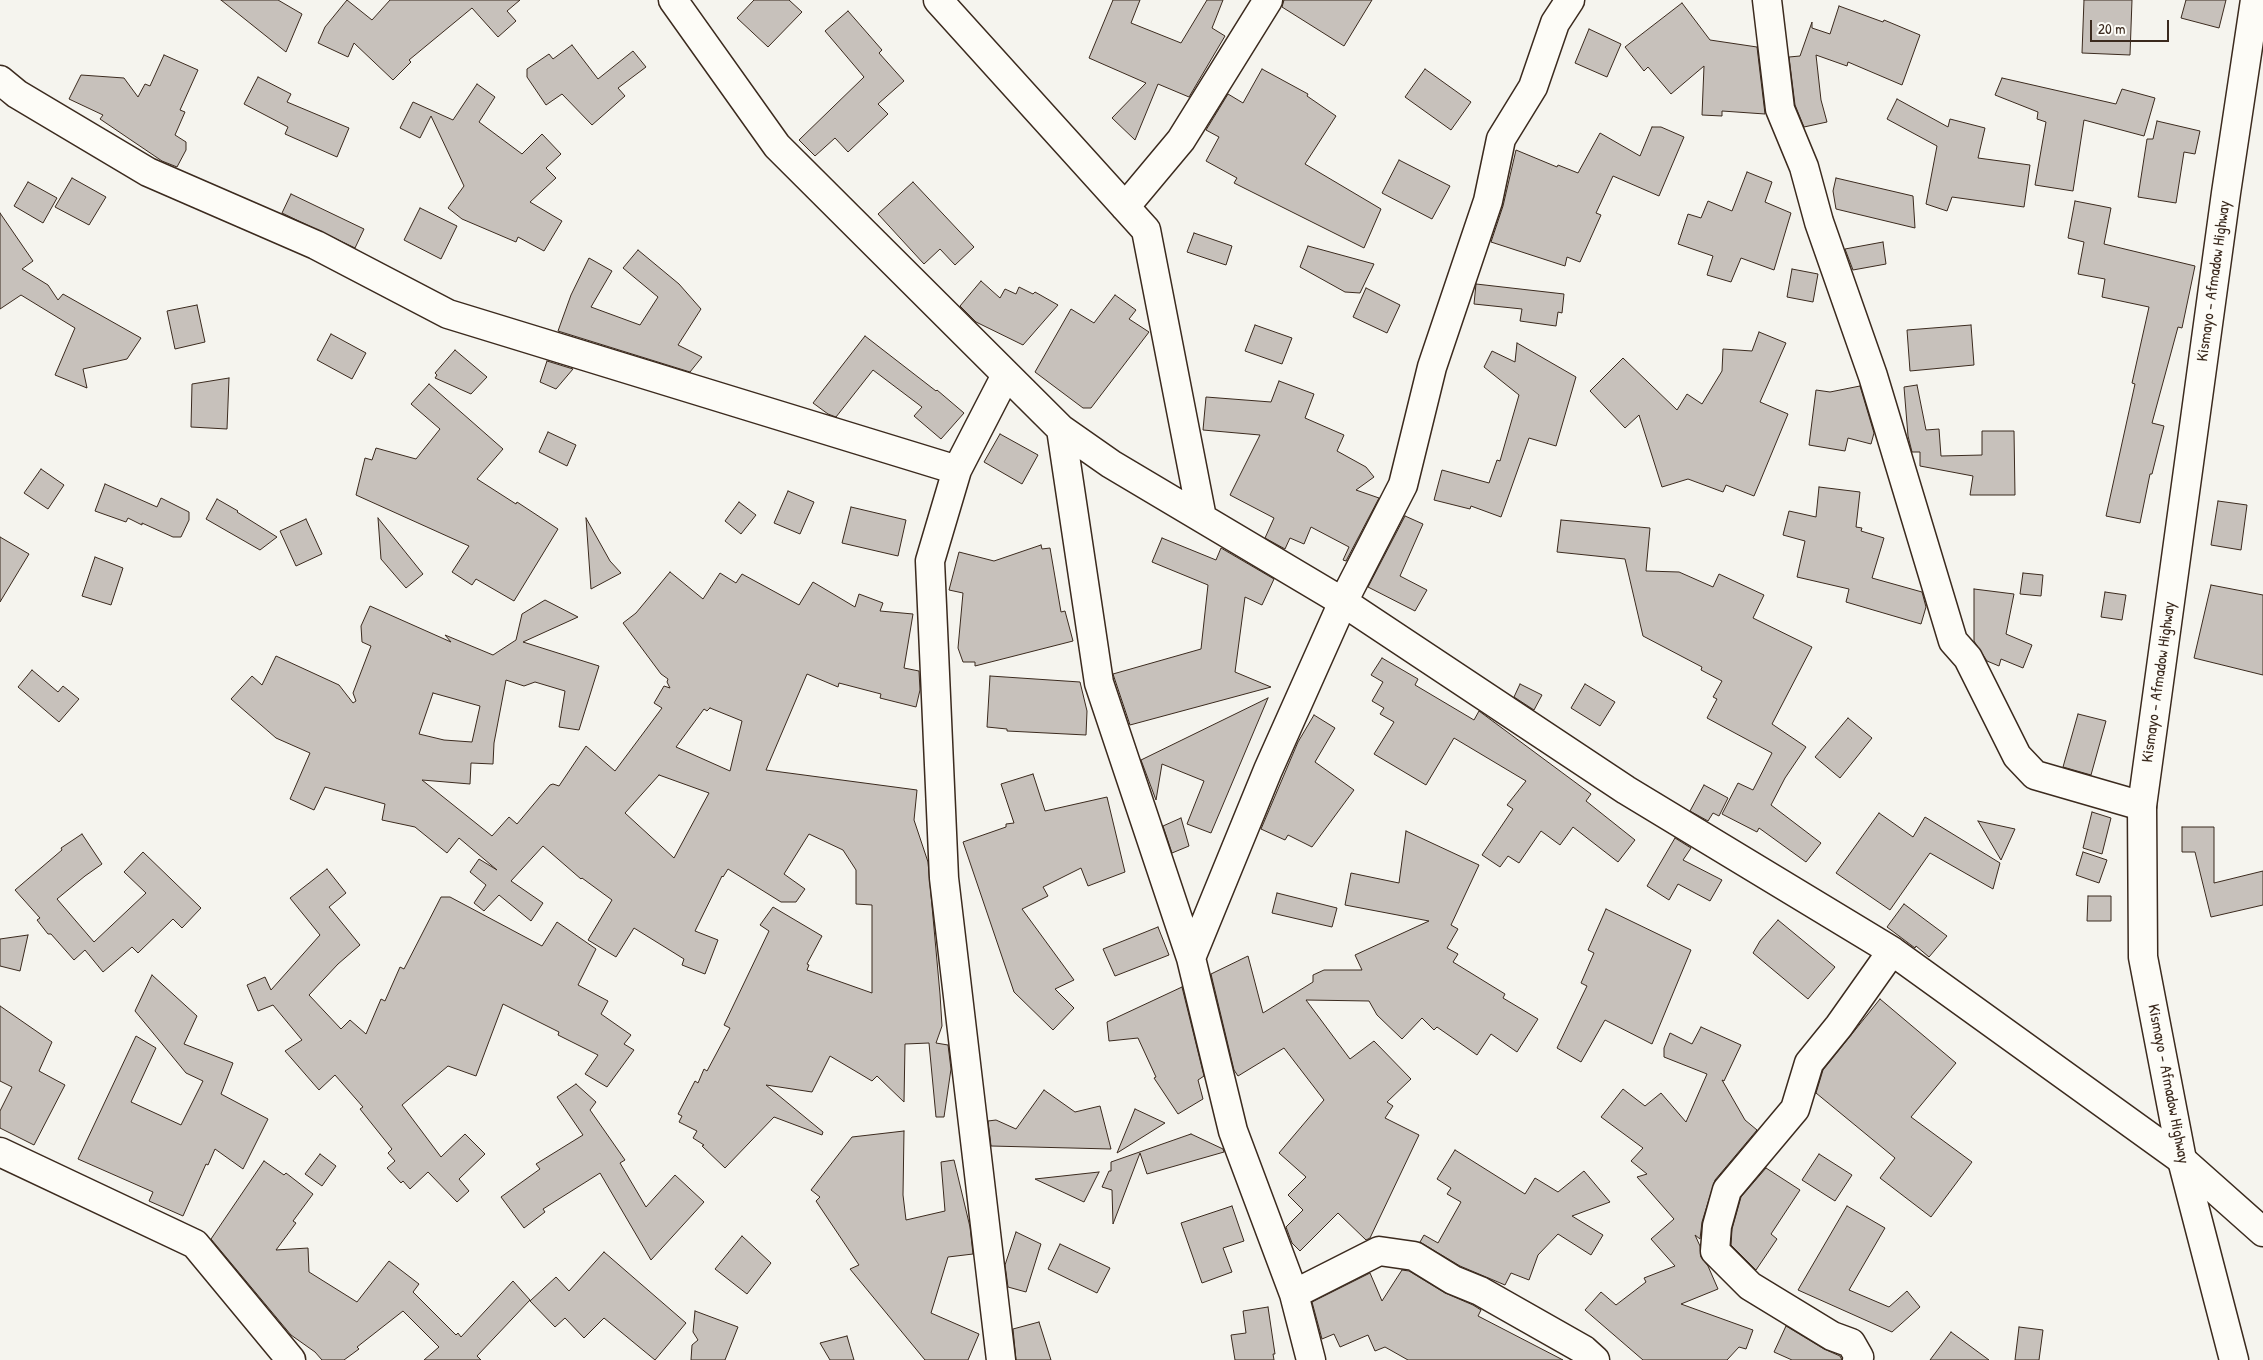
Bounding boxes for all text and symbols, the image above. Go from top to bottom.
scale bar [2093,10,2172,42]
text: 20 m [2098,18,2125,39]
street label: Kismayo - Afmadow Highway [2193,199,2235,363]
street label: Kismayo - Afmadow Highway [2138,600,2180,764]
street label: Kismayo - Afmadow Highway [2143,1003,2193,1165]

